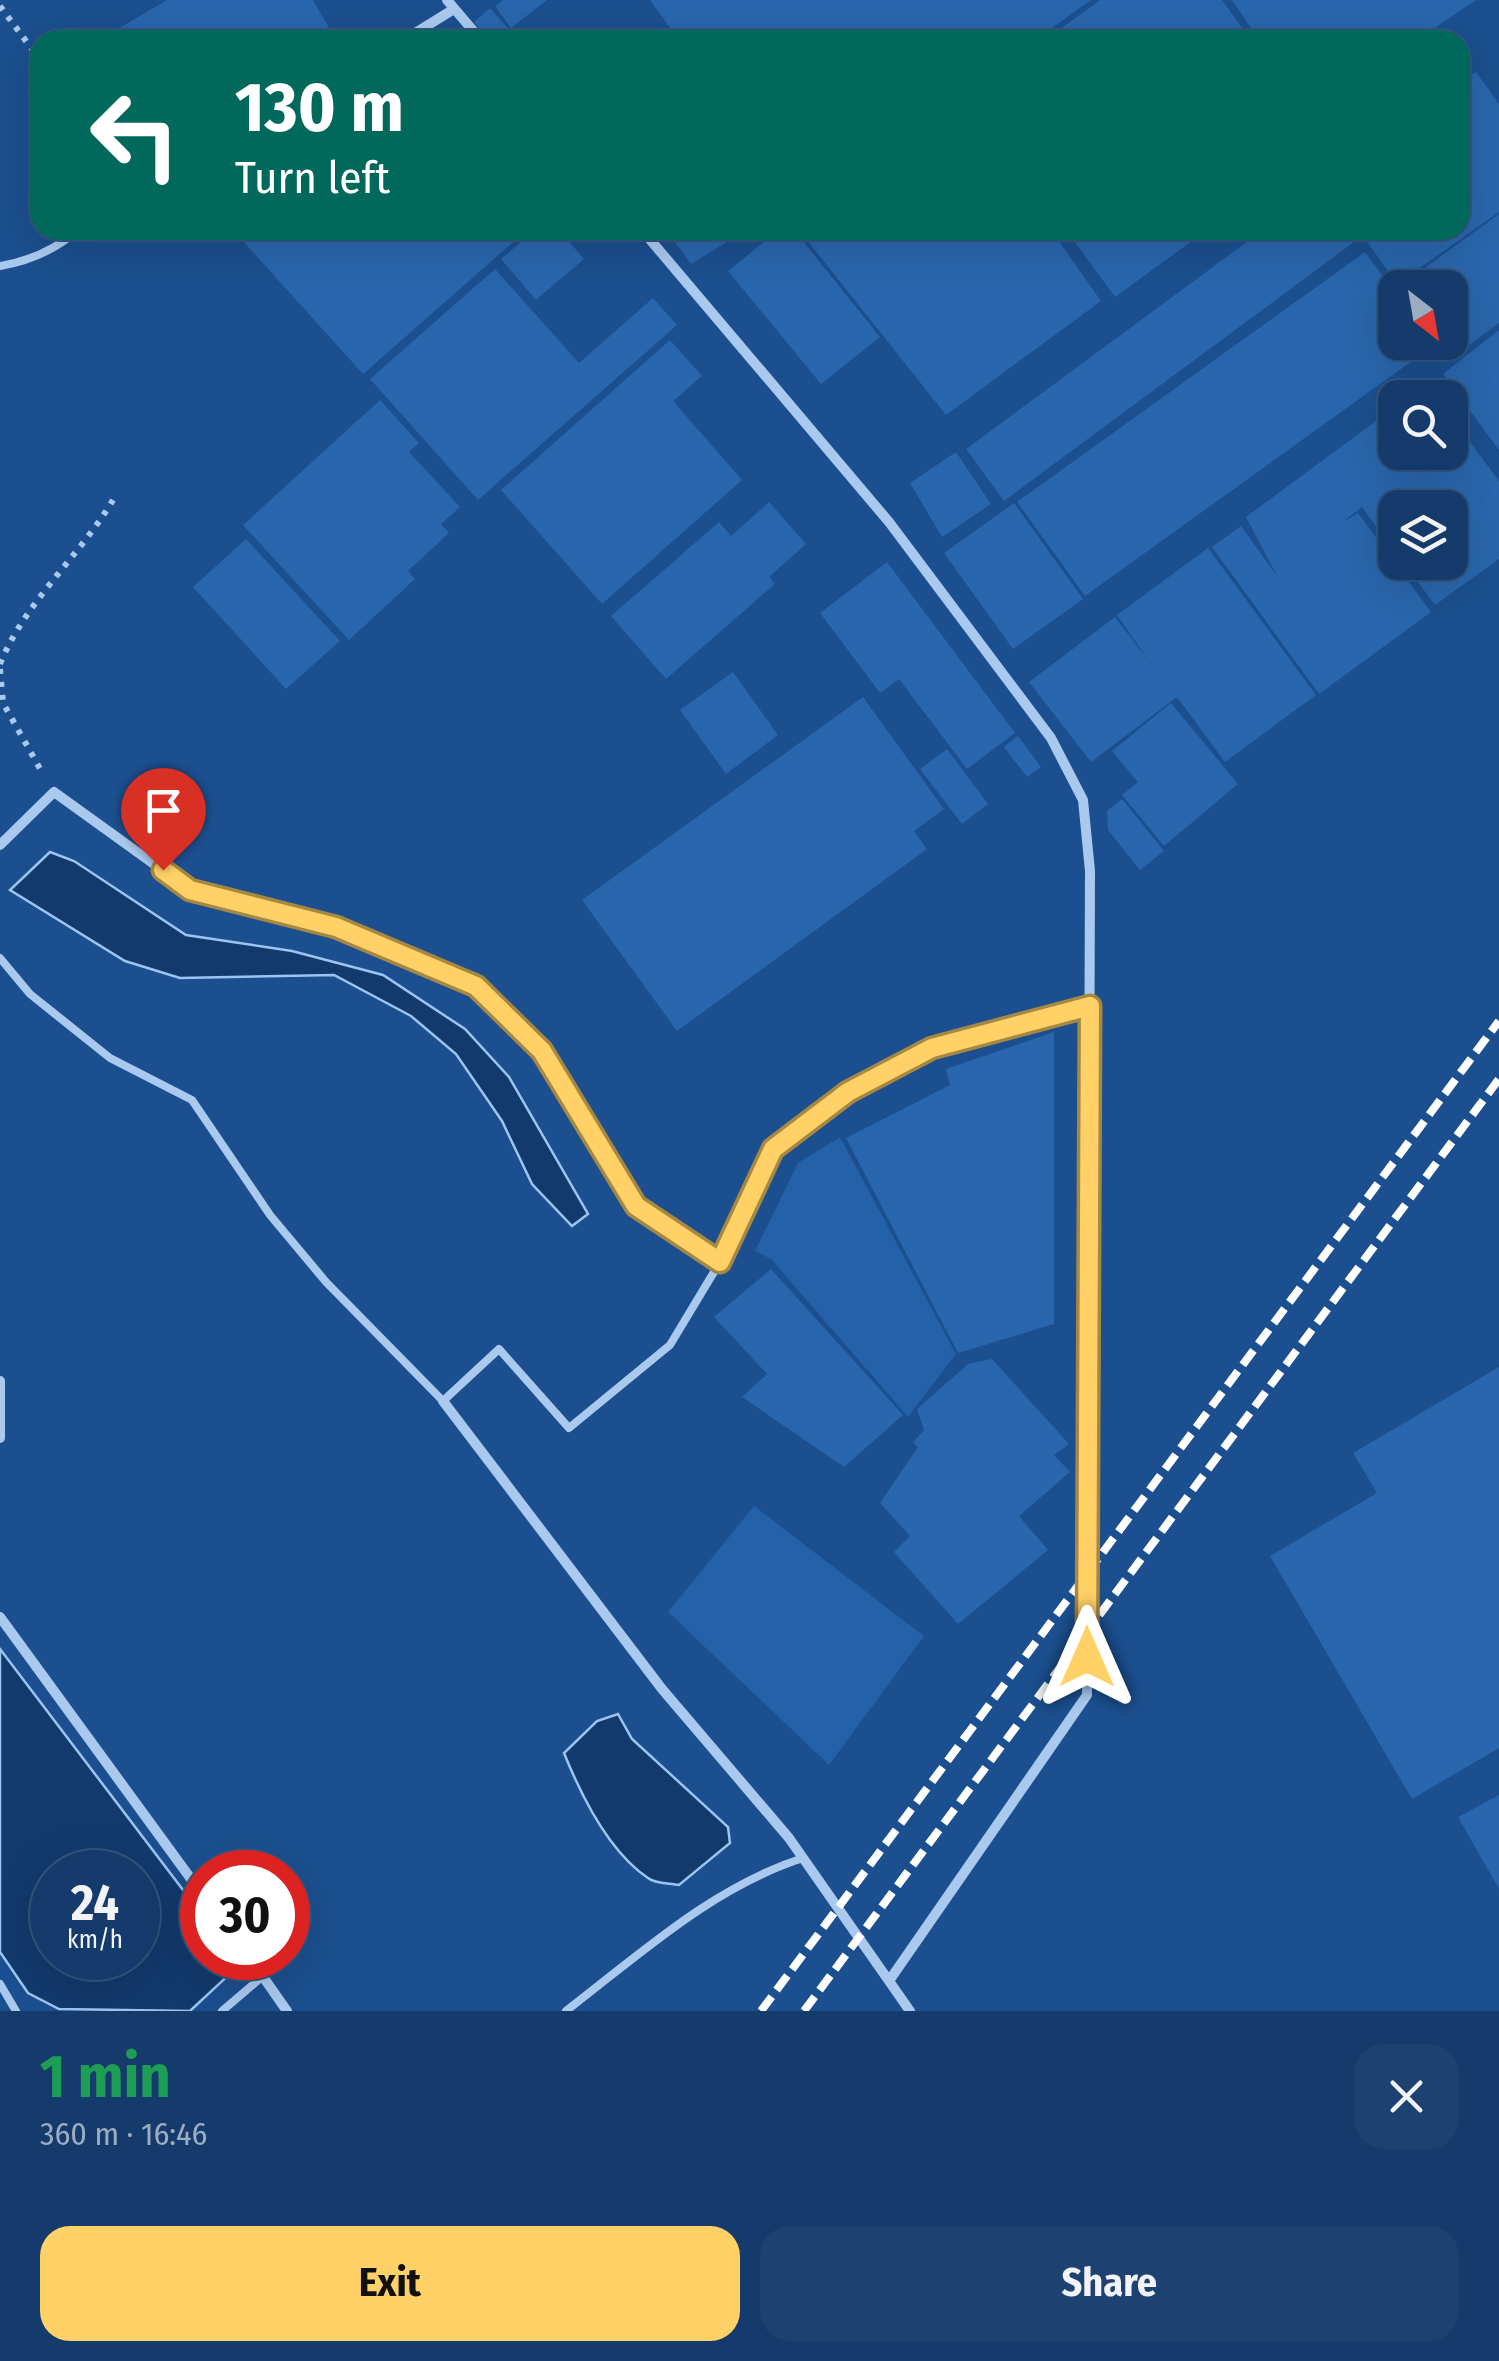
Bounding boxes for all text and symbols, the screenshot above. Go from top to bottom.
text: 130 m [235,66,404,150]
icon: left [70,70,200,200]
text: Turn left [235,151,390,205]
north arrow [1378,270,1468,360]
map controls [1378,270,1468,580]
button: search [1378,380,1468,470]
button: layers [1378,490,1468,580]
pin [121,768,206,871]
icon: arrive [136,783,191,838]
position arrow [1035,1605,1139,1709]
speed limit sign: 30 [180,1850,310,1980]
text: 24 [71,1873,119,1933]
text: km/h [67,1925,123,1955]
text: 1 min [40,2041,171,2113]
button: close [1354,2044,1459,2149]
text: 360 m · 16:46 [40,2115,207,2153]
button: Exit [40,2226,740,2341]
button: Share [760,2226,1459,2341]

